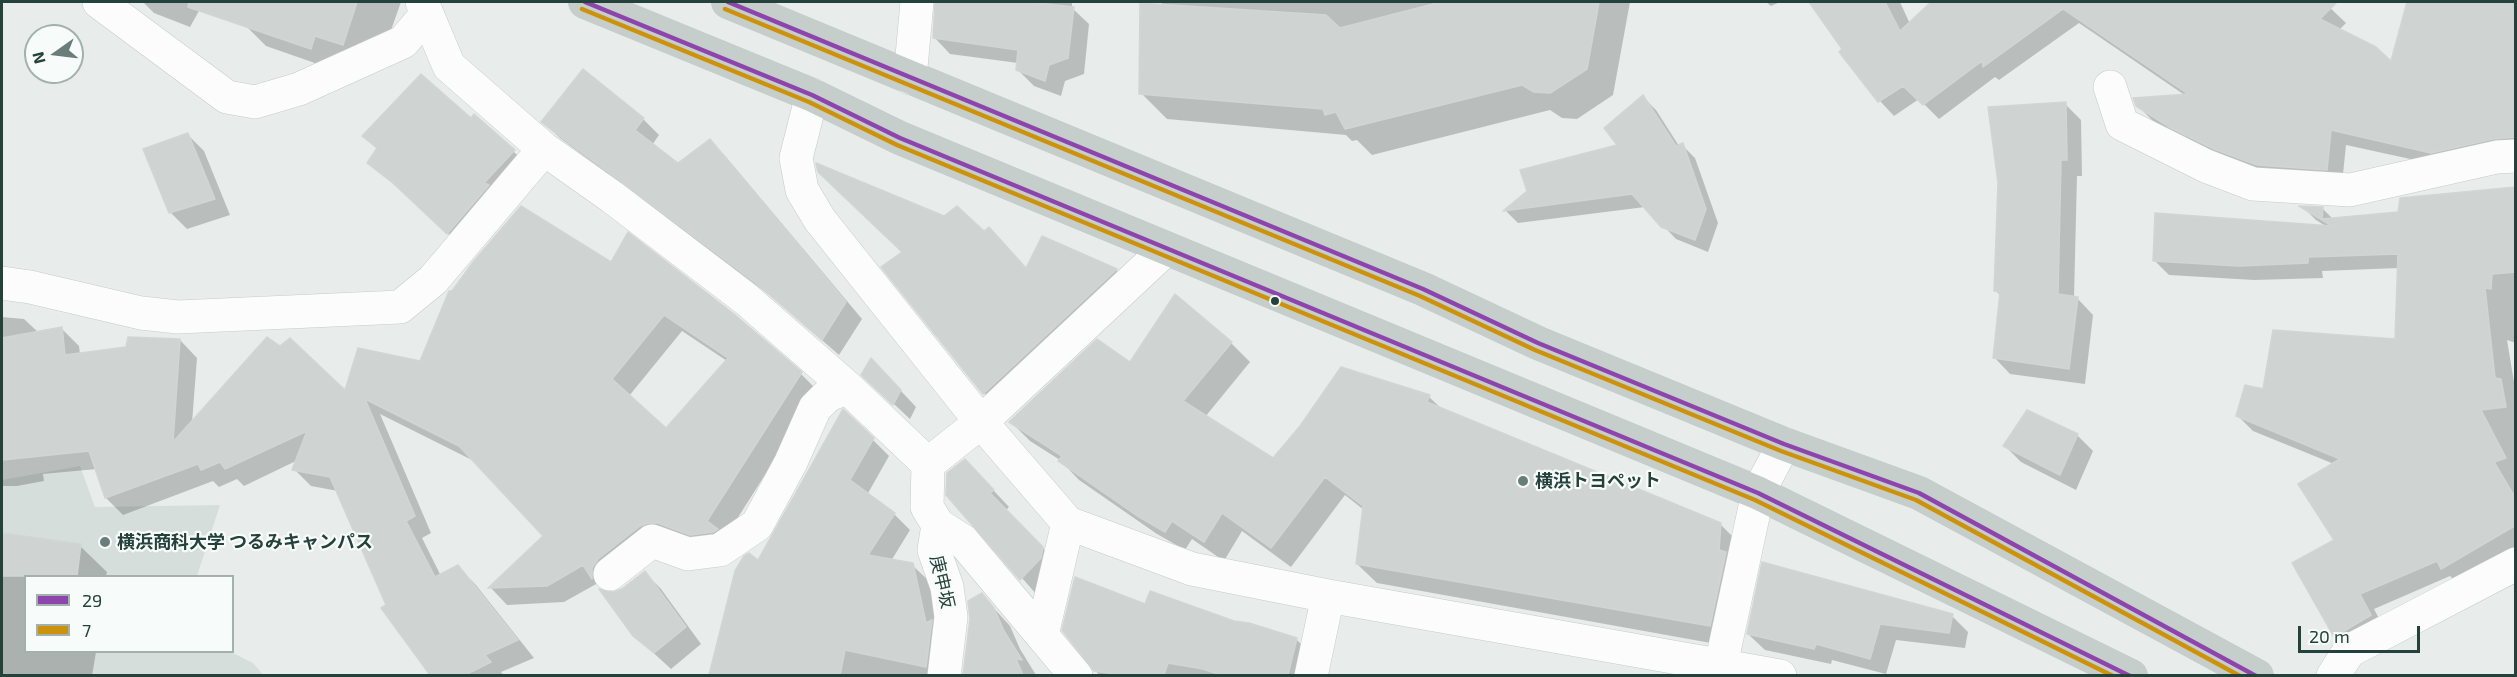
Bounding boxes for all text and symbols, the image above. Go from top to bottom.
north arrow [24,24,84,84]
text: N [27,50,49,66]
unlabelled marker [1269,295,1281,307]
place label: 横浜トヨペット [1535,470,1661,492]
marker: 横浜トヨペット [1516,474,1530,488]
place label: 横浜商科大学 つるみキャンパス [117,531,373,553]
marker: 横浜商科大学 つるみキャンパス [98,535,112,549]
street label: 庚申坂 [925,553,959,611]
legend [24,575,234,653]
text: 29 [82,589,102,611]
scale bar [2301,614,2422,652]
text: 7 [82,619,91,641]
text: 20 m [2309,625,2350,647]

